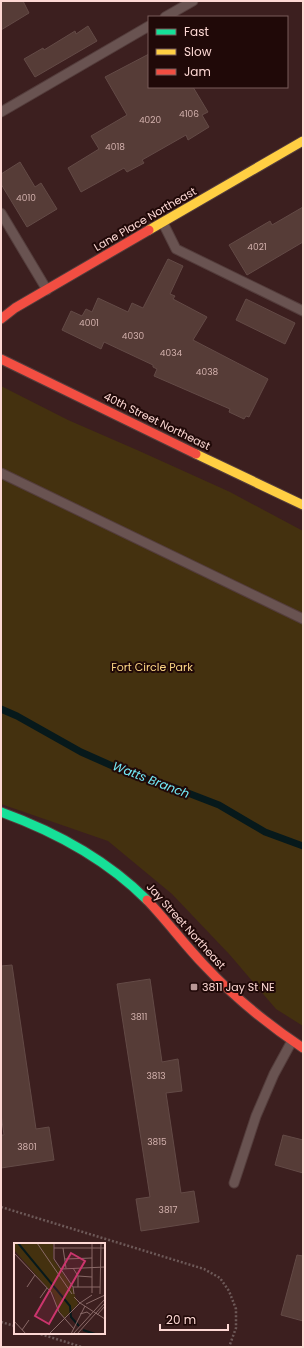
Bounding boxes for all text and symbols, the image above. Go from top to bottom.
legend [148,16,288,88]
text: Fast [184,23,209,40]
text: Slow [184,43,212,60]
text: Jam [184,63,211,80]
house number: 4106 [179,108,199,120]
house number: 4020 [139,114,161,126]
house number: 4018 [105,141,125,153]
street label: Lane Place Northeast [91,183,199,255]
house number: 4010 [16,192,36,204]
house number: 4021 [247,241,267,253]
house number: 4001 [79,317,99,329]
house number: 4030 [122,330,144,342]
house number: 4034 [160,347,182,359]
house number: 4038 [196,366,218,378]
street label: 40th Street Northeast [101,388,213,454]
park label: Fort Circle Park [111,659,193,675]
water label: Watts Branch [110,757,192,802]
street label: Jay Street Northeast [143,879,229,973]
place label: 3811 Jay St NE [202,979,275,995]
marker: 3811 Jay St NE [189,982,199,992]
house number: 3811 [131,1011,147,1023]
house number: 3813 [146,1070,166,1082]
house number: 3815 [147,1136,167,1148]
house number: 3801 [17,1141,37,1153]
house number: 3817 [159,1204,177,1216]
inset map [14,1243,105,1334]
scale bar [160,1306,228,1332]
text: 20 m [166,1311,196,1328]

